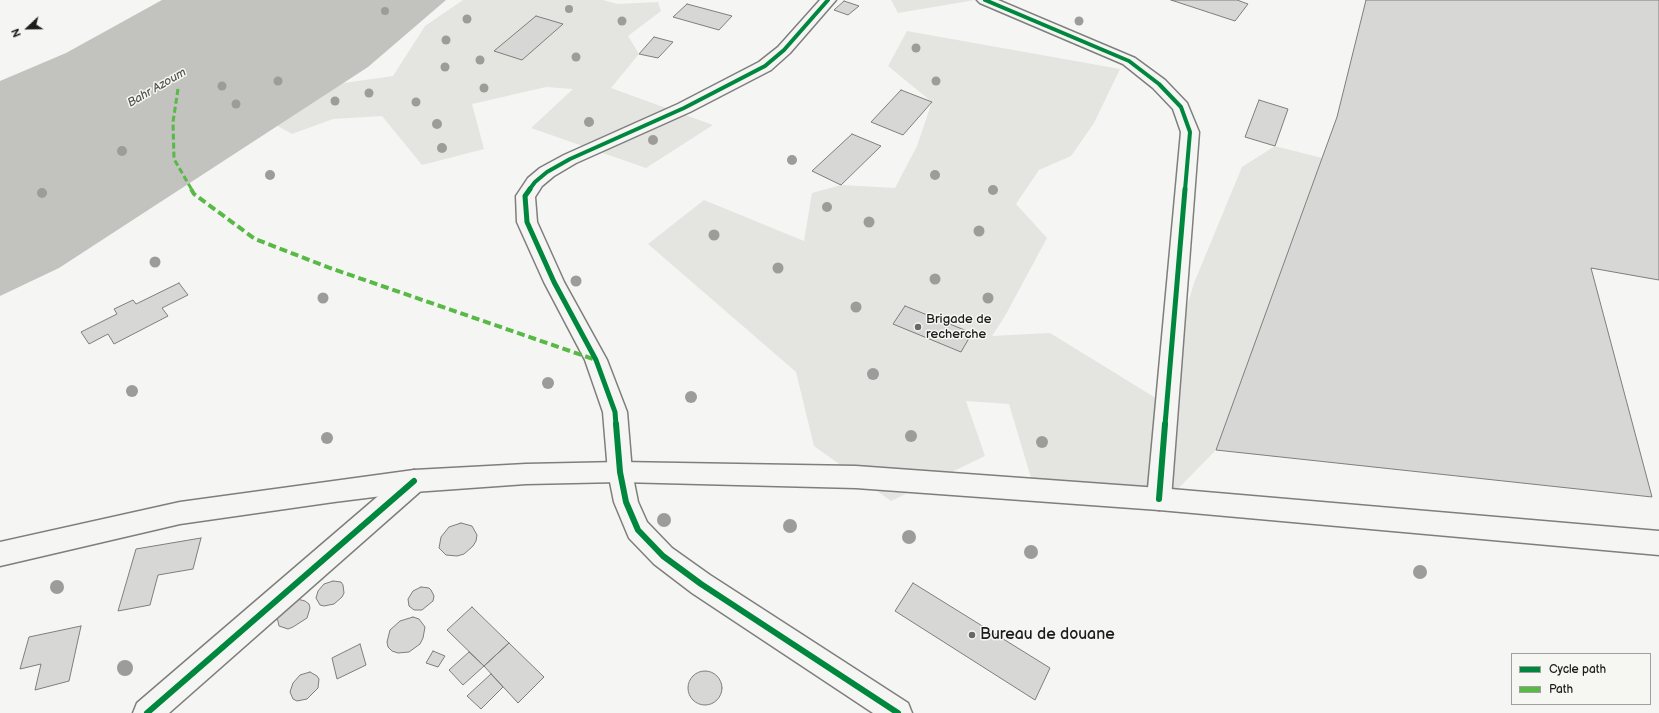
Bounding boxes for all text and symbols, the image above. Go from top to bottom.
north arrow [8,8,48,48]
text: N [9,26,24,39]
water label: Bahr Azoum [125,65,189,111]
place label: Brigade de recherche [926,312,991,343]
marker: Brigade de recherche [913,322,923,332]
place label: Bureau de douane [980,625,1115,645]
marker: Bureau de douane [967,630,977,640]
legend [1511,653,1651,705]
text: Cycle path [1549,662,1606,677]
text: Path [1549,682,1573,697]

